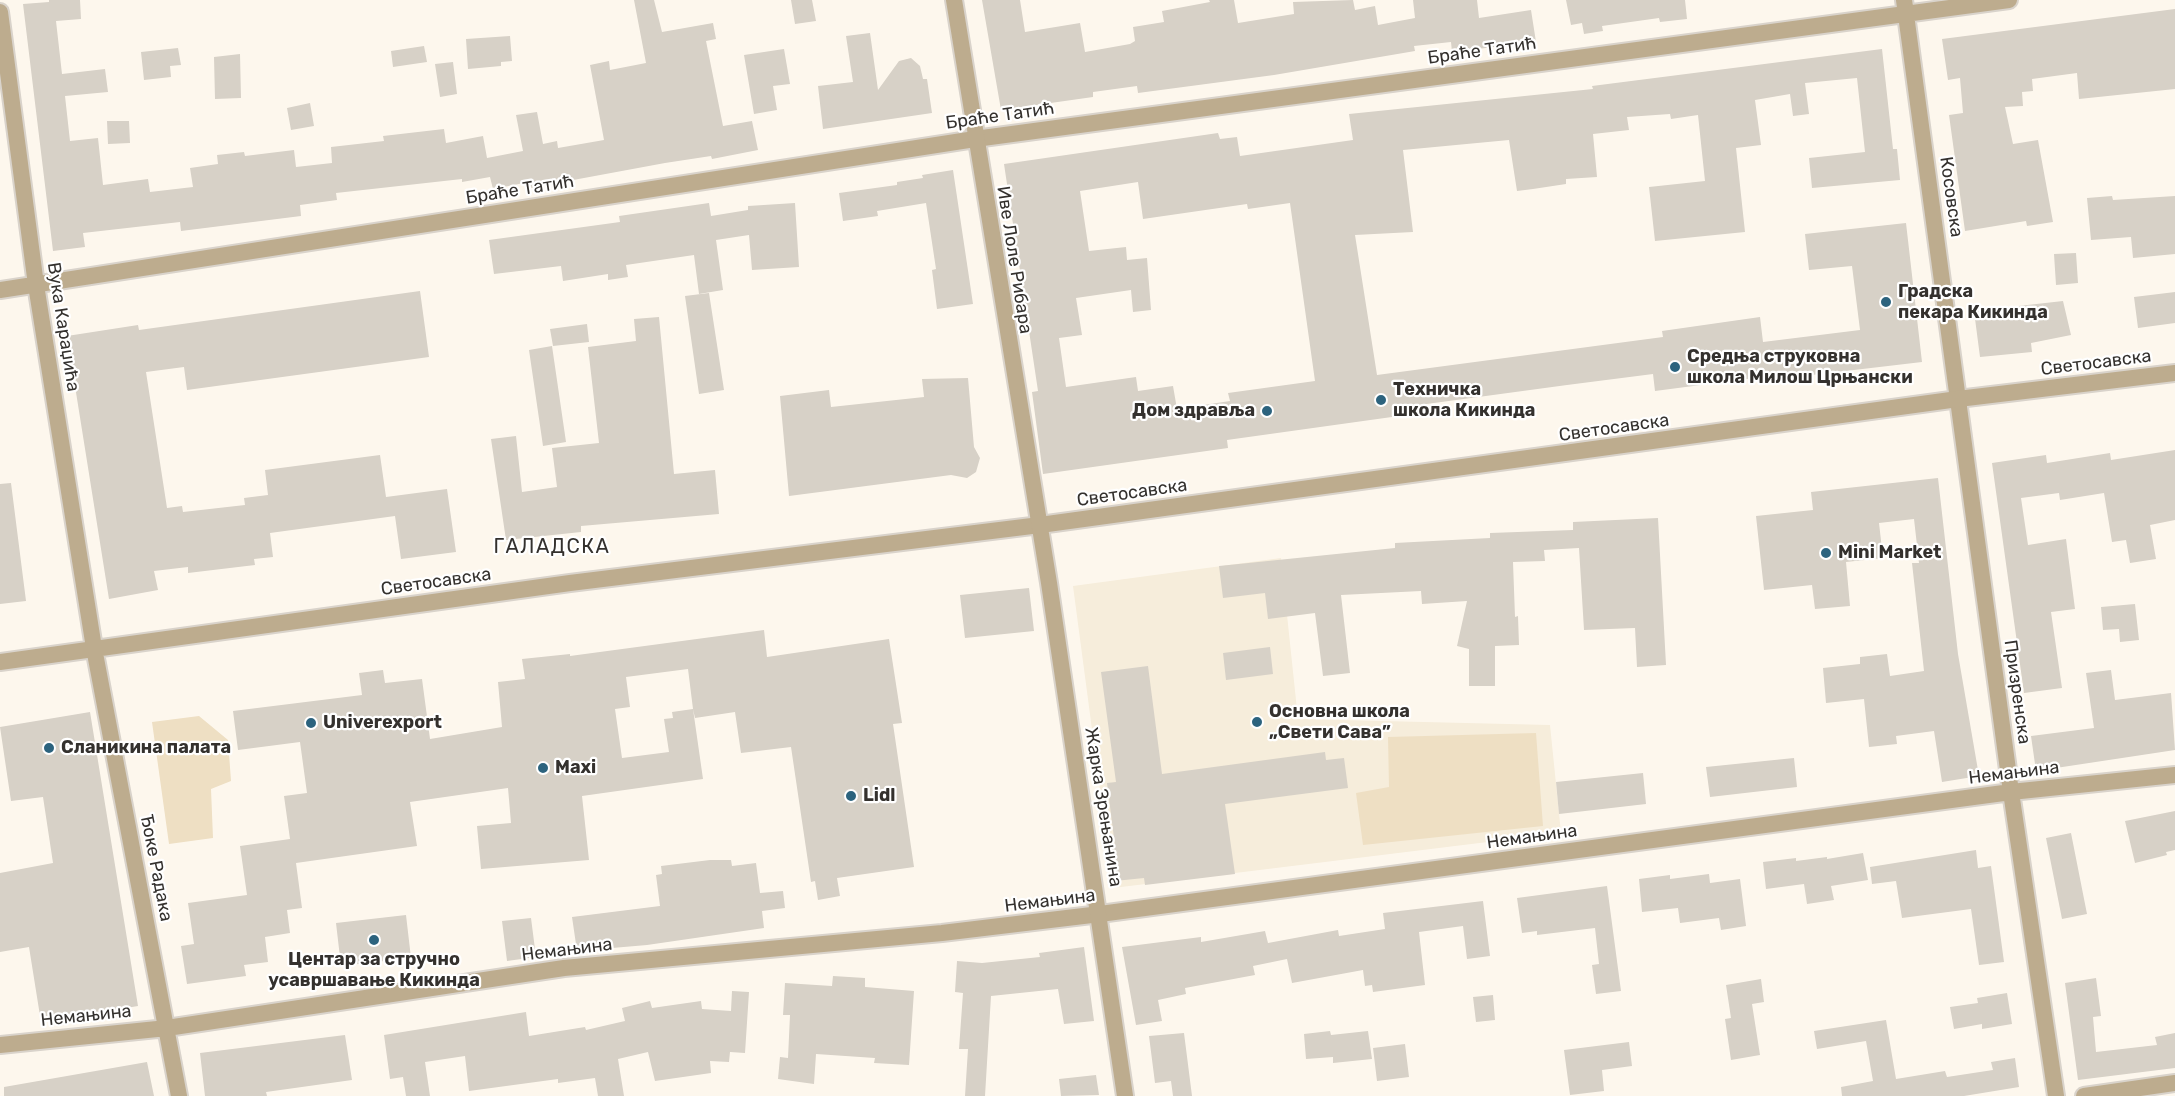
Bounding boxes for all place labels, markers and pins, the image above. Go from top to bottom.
place label: Градска пекара Кикинда [1898,281,2048,324]
marker: Градска пекара Кикинда [1879,295,1893,309]
place label: Средња струковна школа Милош Црњански [1687,346,1913,388]
marker: Средња струковна школа Милош Црњански [1668,360,1682,374]
place label: Техничка школа Кикинда [1393,379,1535,422]
marker: Техничка школа Кикинда [1374,393,1388,407]
place label: Дом здравља [1132,400,1255,422]
marker: Дом здравља [1260,404,1274,418]
place label: Mini Market [1838,542,1941,564]
marker: Mini Market [1819,546,1833,560]
place label: Основна школа „Свети Сава” [1269,701,1410,744]
place label: Univerexport [323,712,442,734]
marker: Основна школа „Свети Сава” [1250,715,1264,729]
marker: Univerexport [304,716,318,730]
place label: Сланикина палата [61,737,231,759]
marker: Сланикина палата [42,741,56,755]
place label: Maxi [555,757,596,779]
marker: Maxi [536,761,550,775]
place label: Lidl [863,785,895,807]
marker: Lidl [844,789,858,803]
marker: Центар за стручно усавршавање Кикинда [367,933,381,947]
place label: Центар за стручно усавршавање Кикинда [268,949,480,992]

